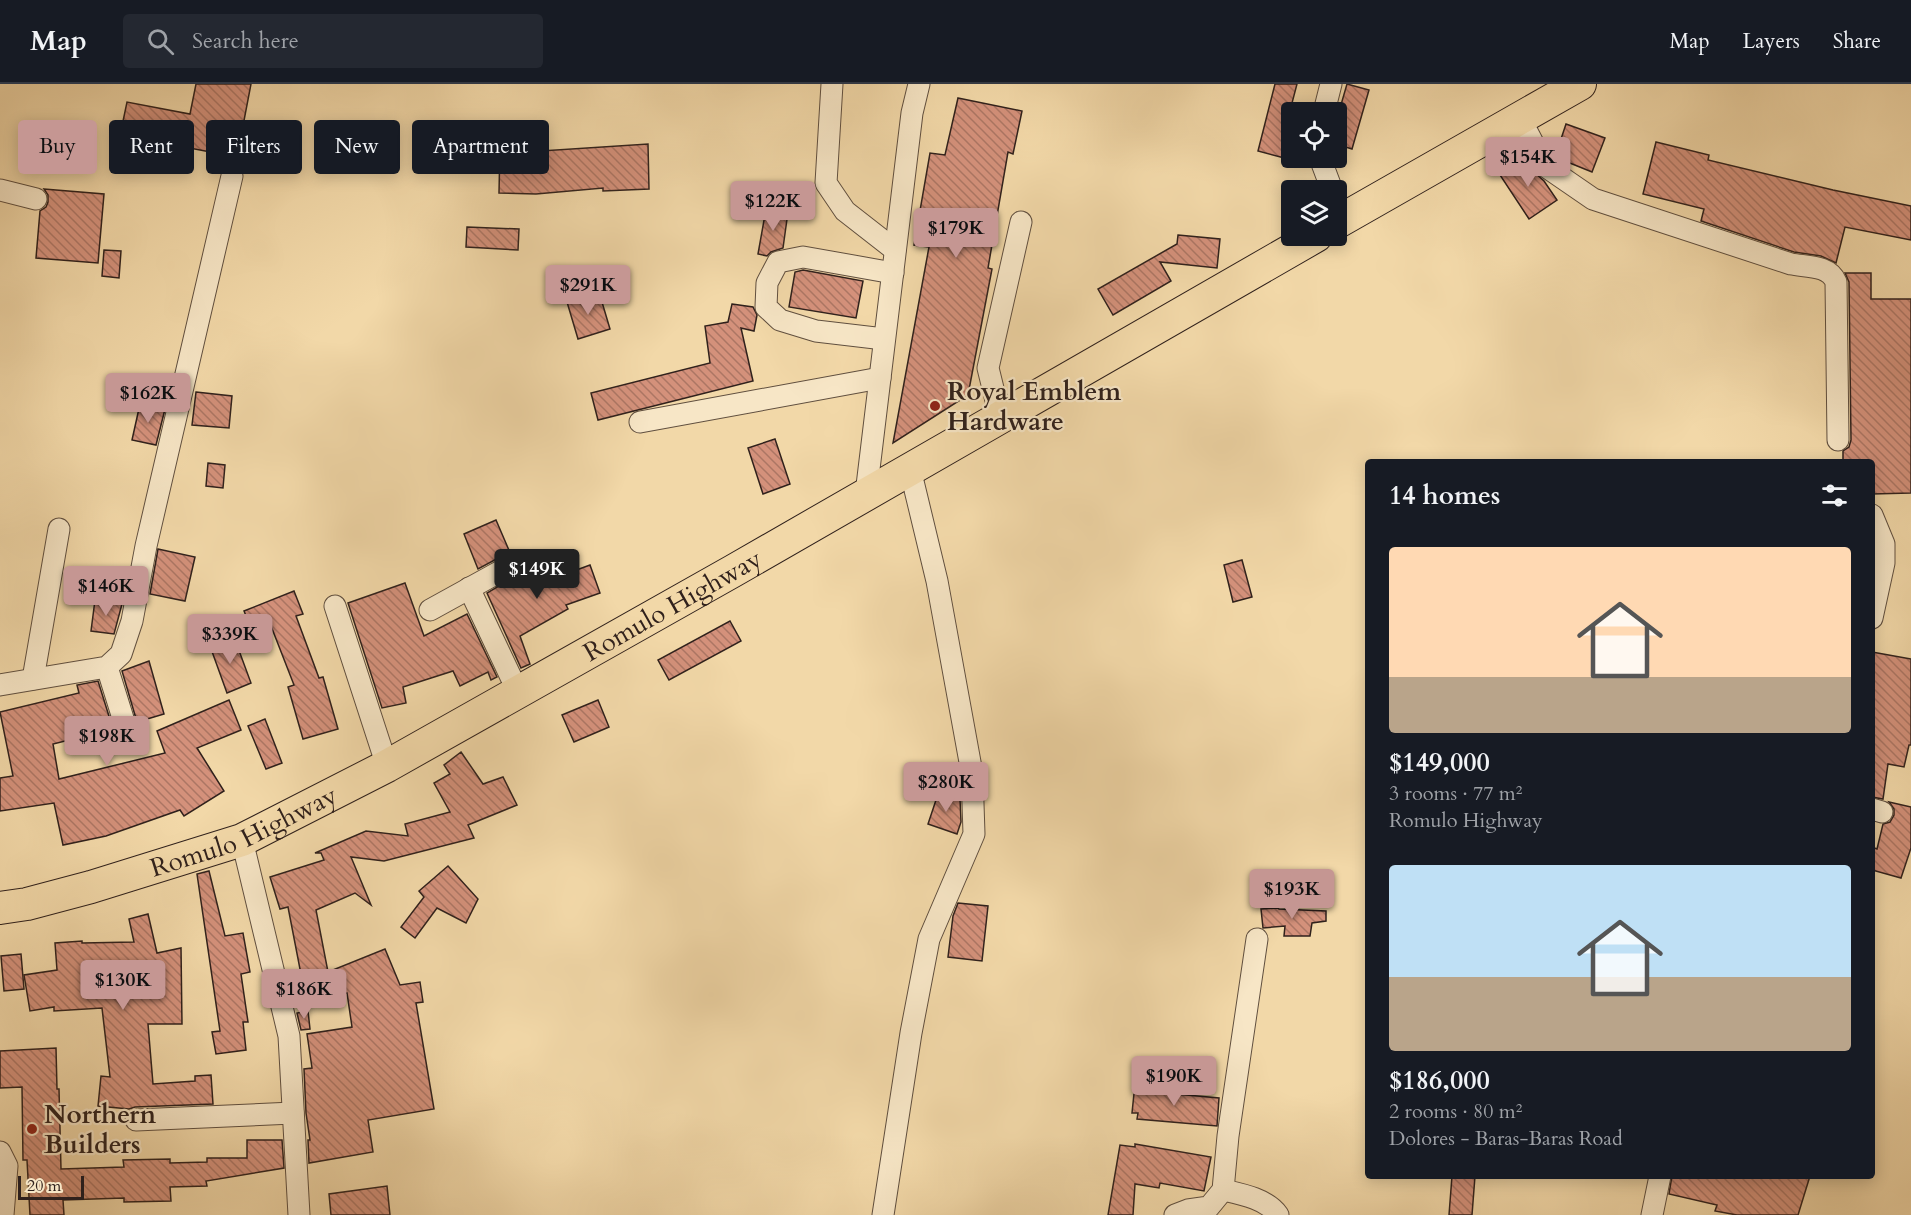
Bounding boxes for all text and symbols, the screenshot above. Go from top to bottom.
search box [123,14,543,68]
text: Map [30,22,87,60]
icon: search [144,25,177,58]
text: Search here [192,26,299,56]
text: Map [1670,27,1710,56]
text: Layers [1743,27,1800,56]
text: Share [1833,27,1881,56]
map controls [1281,102,1347,246]
button: locate [1281,102,1347,168]
chip: Buy [18,120,97,174]
chip: Rent [109,120,194,174]
chip: Filters [206,120,302,174]
chip: New [314,120,400,174]
chip: Apartment [412,120,549,174]
pin: $154K [1486,137,1570,188]
text: $154K [1499,143,1557,170]
button: layers [1281,180,1347,246]
pin: $122K [731,181,815,232]
text: $122K [744,187,802,214]
pin: $179K [914,208,998,259]
text: $179K [927,214,985,241]
pin: $291K [546,265,630,316]
text: $291K [559,271,617,298]
pin: $162K [106,373,190,424]
place label: Royal Emblem Hardware [947,374,1121,439]
text: $162K [119,379,177,406]
marker: Royal Emblem Hardware [928,399,942,413]
text: 14 homes [1389,478,1500,513]
icon: filters [1818,479,1851,512]
street label: Romulo Highway [577,541,768,670]
pin: $149K [495,549,579,600]
text: $149K [508,555,566,582]
pin: $146K [64,566,148,617]
text: $146K [77,572,135,599]
icon: home [1566,586,1674,694]
pin: $339K [188,614,272,665]
text: $339K [201,620,259,647]
pin: $198K [65,716,149,767]
text: $198K [78,722,136,749]
text: $149,000 [1389,745,1490,780]
pin: $280K [904,762,988,813]
text: $280K [917,768,975,795]
street label: Romulo Highway [146,777,343,886]
text: 3 rooms · 77 m² [1389,780,1522,807]
text: Romulo Highway [1389,807,1543,834]
pin: $193K [1250,869,1334,920]
text: $193K [1263,875,1321,902]
icon: home [1566,904,1674,1012]
pin: $130K [81,960,165,1011]
text: $130K [94,966,152,993]
pin: $186K [262,969,346,1020]
text: $186K [275,975,333,1002]
pin: $190K [1132,1056,1216,1107]
text: $190K [1145,1062,1203,1089]
text: $186,000 [1389,1063,1490,1098]
place label: Northern Builders [44,1097,157,1162]
text: 2 rooms · 80 m² [1389,1098,1522,1125]
marker: Northern Builders [25,1122,39,1136]
text: Dolores - Baras-Baras Road [1389,1125,1623,1152]
scale bar [18,1173,84,1200]
text: 20 m [27,1175,61,1197]

